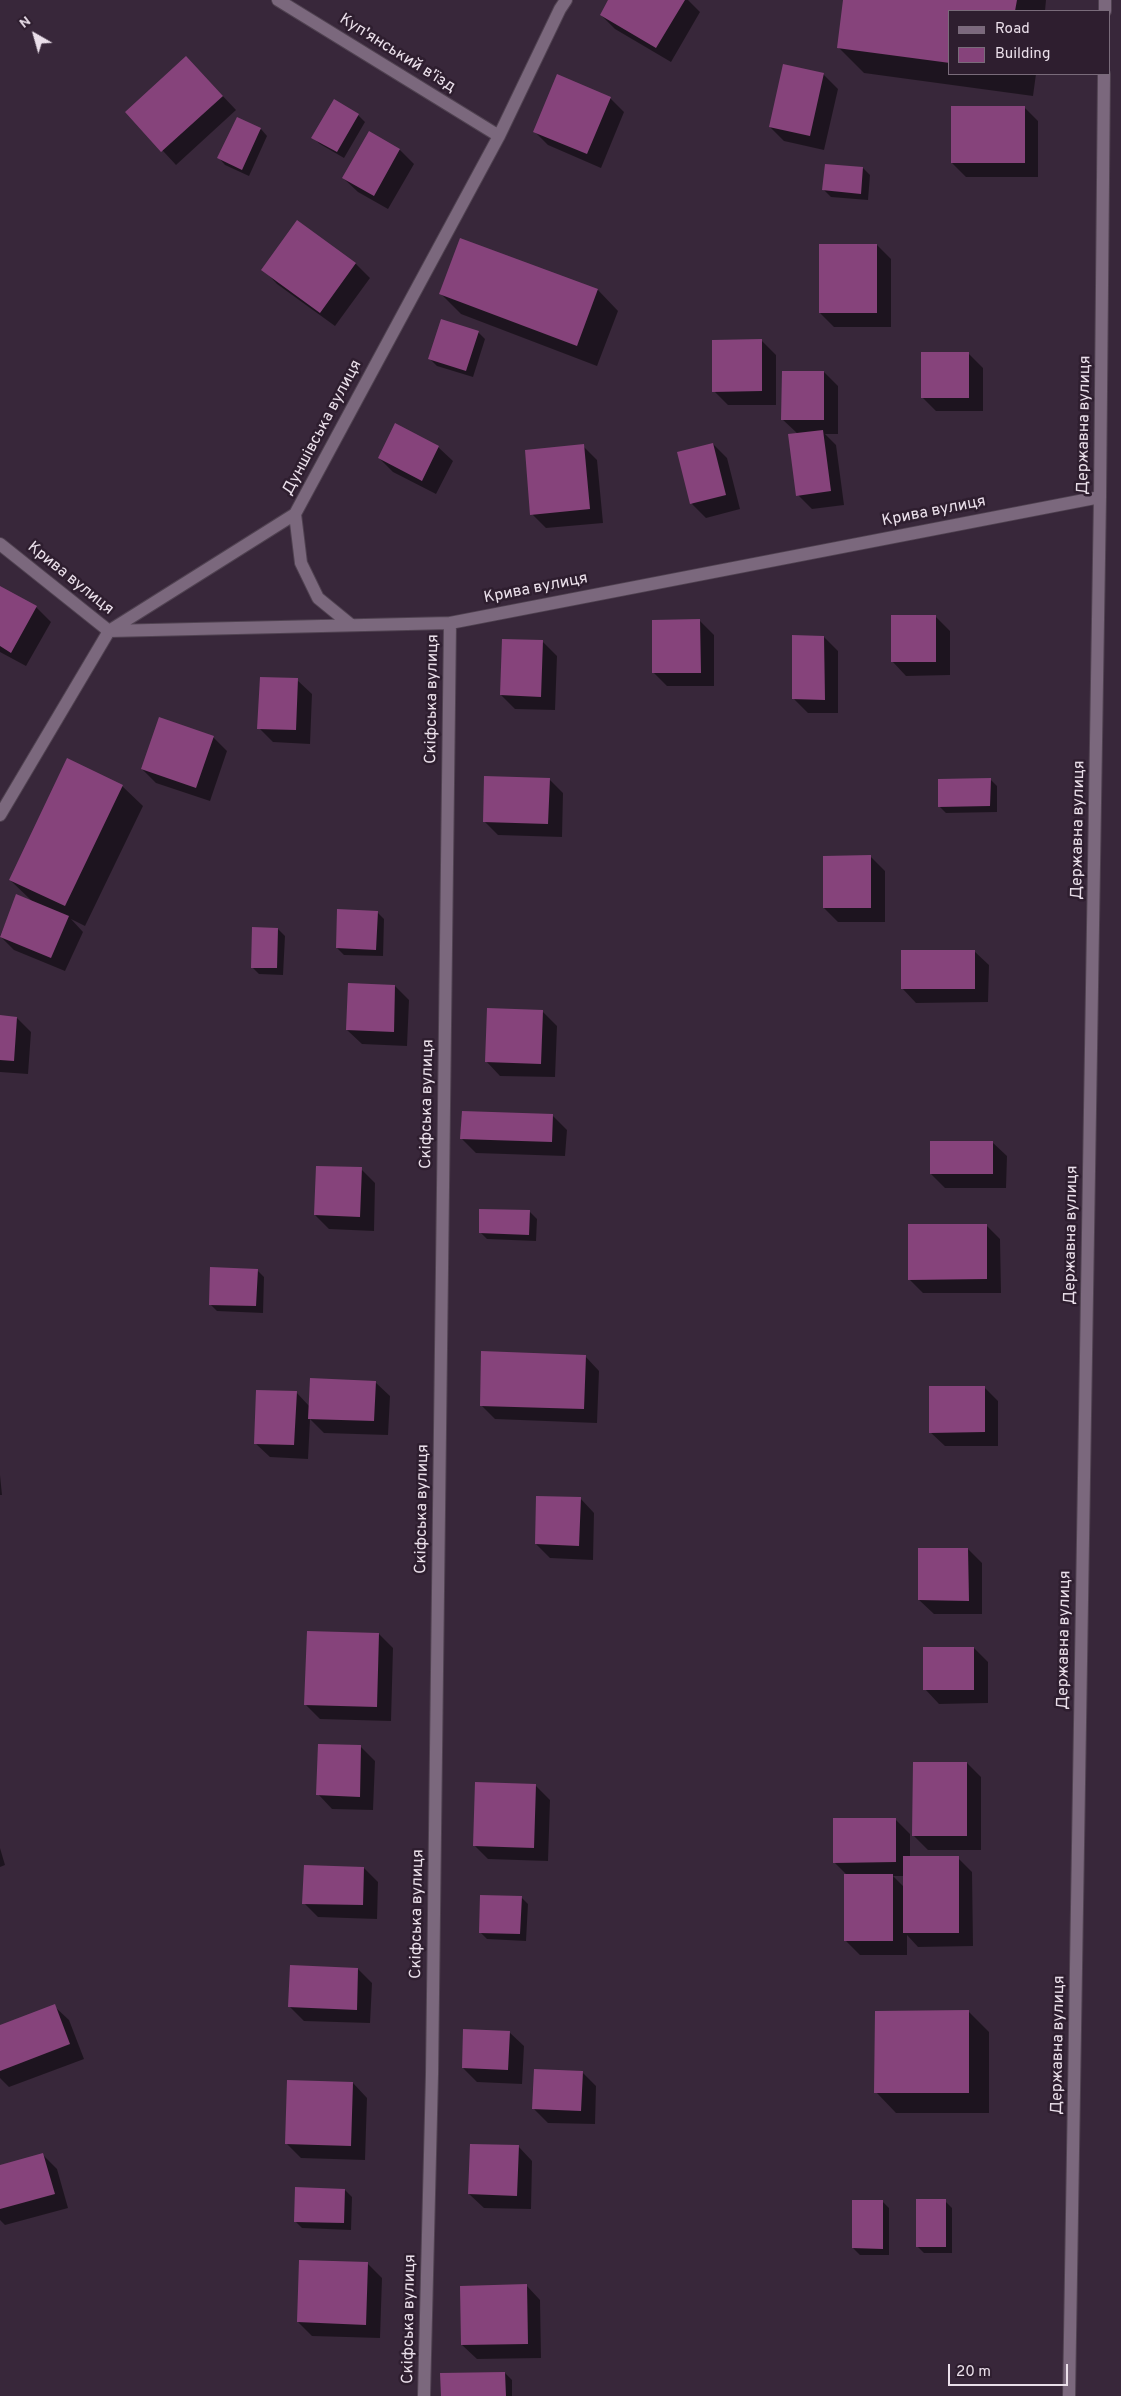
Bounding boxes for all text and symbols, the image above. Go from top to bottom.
north arrow [10,10,60,60]
street label: Куп'янський в'їзд [335,10,459,98]
legend [948,10,1111,75]
text: N [16,13,35,33]
text: Road [995,20,1030,39]
text: Building [995,45,1050,64]
street label: Державна вулиця [1074,355,1096,495]
street label: Дуншівська вулиця [279,357,367,499]
street label: Крива вулиця [880,493,988,531]
street label: Крива вулиця [23,538,117,620]
street label: Крива вулиця [482,570,590,608]
street label: Скіфська вулиця [422,634,444,764]
street label: Державна вулиця [1068,760,1090,900]
street label: Скіфська вулиця [417,1039,439,1169]
street label: Державна вулиця [1061,1165,1083,1305]
street label: Скіфська вулиця [412,1444,434,1574]
street label: Державна вулиця [1054,1570,1076,1710]
street label: Скіфська вулиця [407,1849,429,1979]
street label: Державна вулиця [1048,1975,1070,2115]
street label: Скіфська вулиця [399,2254,421,2384]
scale bar [951,2354,1071,2386]
text: 20 m [956,2363,991,2382]

